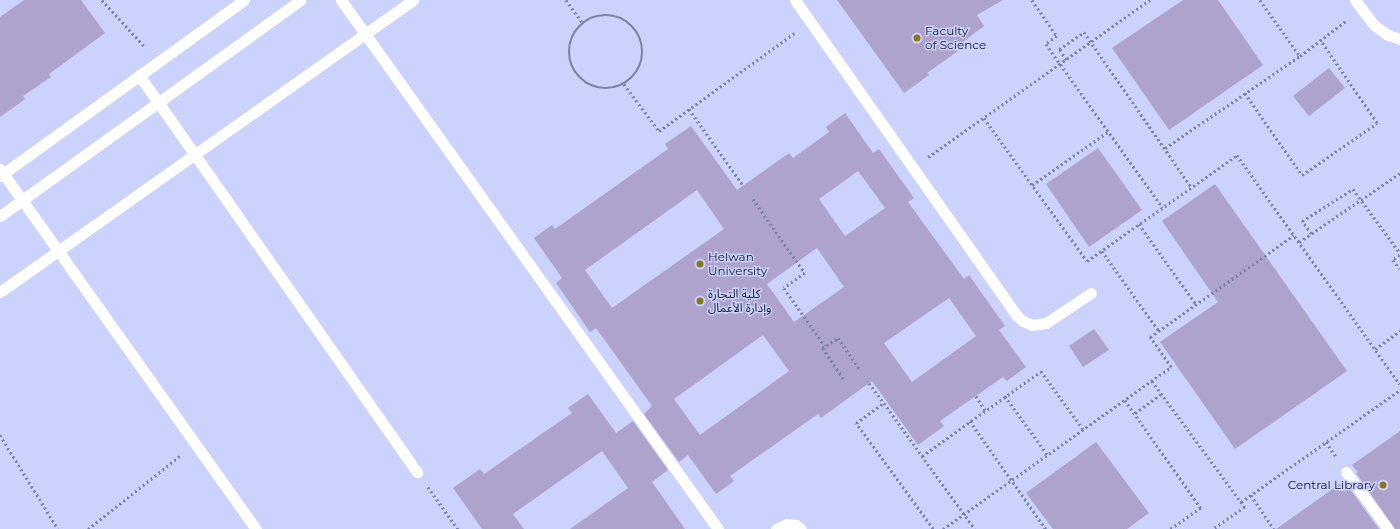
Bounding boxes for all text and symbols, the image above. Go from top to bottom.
place label: Faculty of Science [925,24,986,52]
marker: Faculty of Science [912,33,922,43]
place label: Helwan University [708,250,767,278]
marker: Helwan University [695,259,705,269]
place label: كلية التجارة وإدارة الأعمال [708,287,771,315]
marker: كلية التجارة وإدارة الأعمال [695,296,705,306]
place label: Central Library [1288,478,1375,492]
marker: Central Library [1378,480,1388,490]

